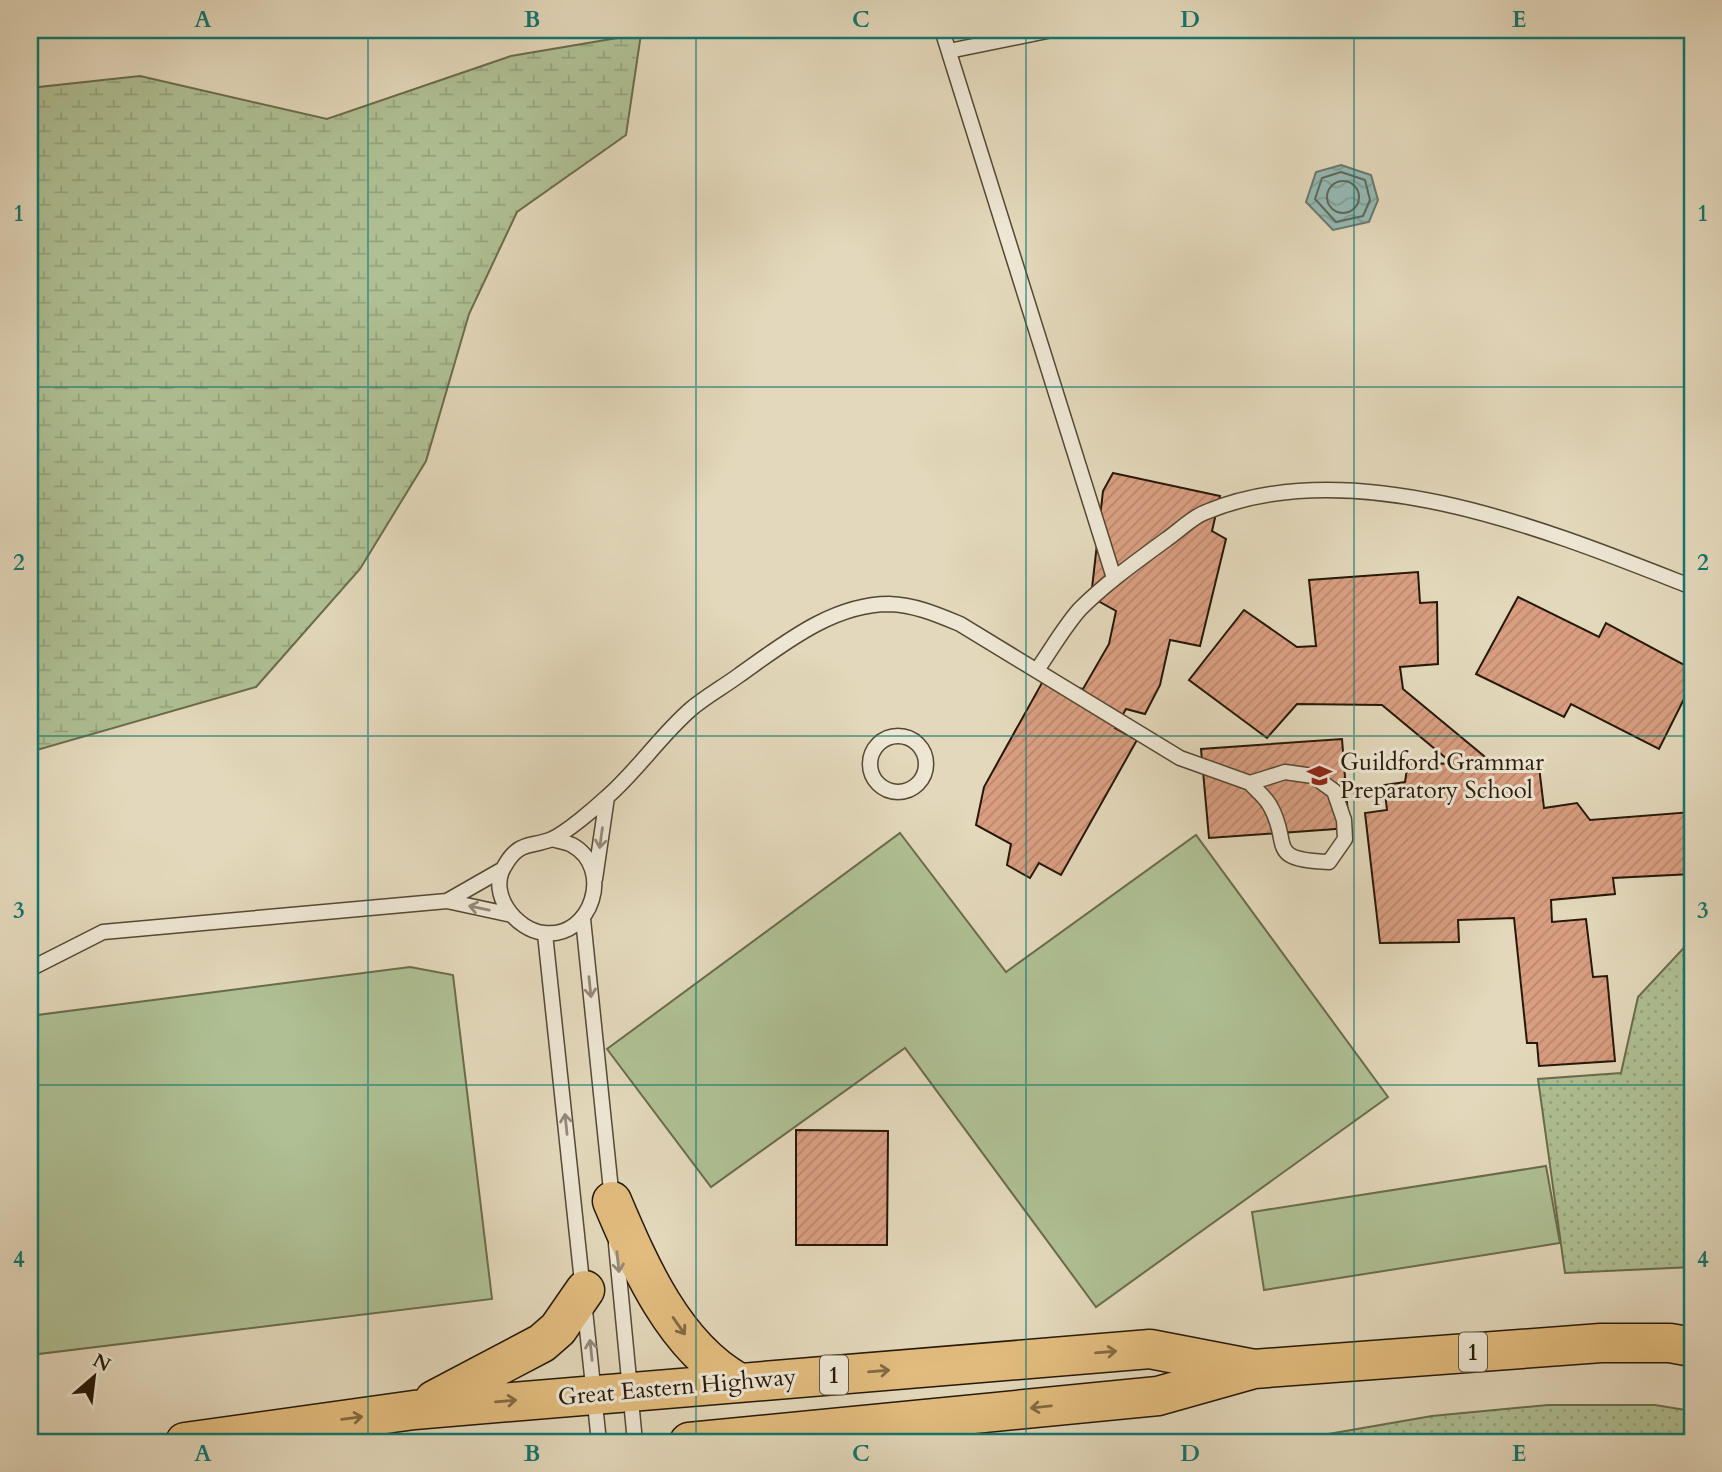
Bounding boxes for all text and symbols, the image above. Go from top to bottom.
text: A [194,4,212,35]
text: B [524,4,540,35]
text: C [852,4,870,35]
text: D [1180,4,1200,35]
text: E [1512,4,1526,35]
text: 1 [13,198,25,229]
text: 1 [1697,198,1709,229]
text: 2 [13,547,25,578]
text: 2 [1697,547,1709,578]
place label: Guildford Grammar Preparatory School [1340,746,1544,807]
school or university icon: Guildford Grammar Preparatory School [1306,762,1334,790]
one-way arrow [595,826,608,849]
text: 3 [13,895,25,926]
text: 3 [1697,895,1709,926]
one-way arrow [468,900,491,914]
one-way arrow [583,975,596,998]
one-way arrow [559,1113,572,1136]
text: 4 [13,1244,25,1275]
text: 4 [1697,1244,1709,1275]
one-way arrow [612,1250,625,1273]
one-way arrow [672,1316,686,1335]
road number: 1 [1459,1332,1487,1372]
one-way arrow [584,1339,597,1362]
north arrow [60,1342,130,1412]
one-way arrow [1094,1345,1117,1358]
text: N [88,1348,115,1378]
road number: 1 [820,1356,848,1394]
street label: Great Eastern Highway [556,1360,798,1414]
one-way arrow [867,1364,890,1377]
one-way arrow [494,1395,517,1408]
one-way arrow [1030,1401,1053,1414]
one-way arrow [340,1411,363,1424]
text: A [194,1438,212,1469]
text: B [524,1438,540,1469]
text: C [852,1438,870,1469]
text: D [1180,1438,1200,1469]
text: E [1512,1438,1526,1469]

